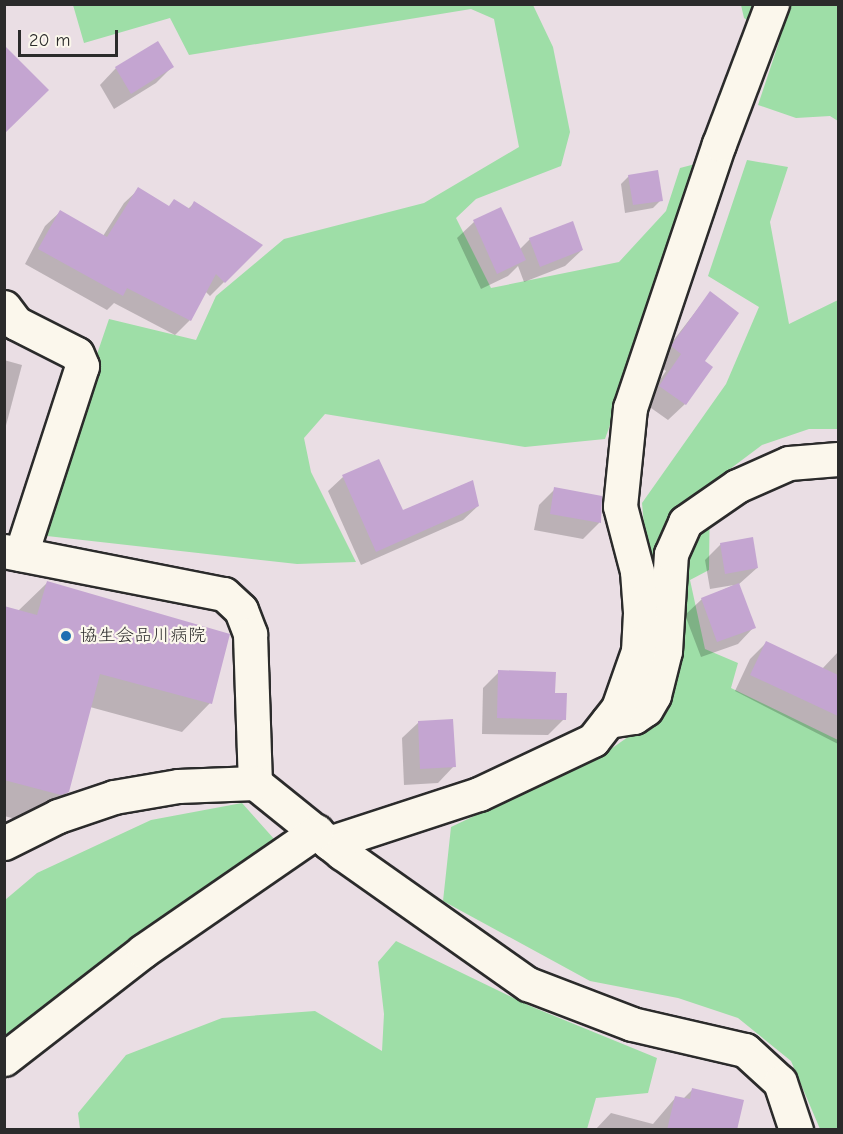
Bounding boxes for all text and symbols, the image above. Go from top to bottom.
scale bar [21,18,122,56]
text: 20 m [29,30,70,51]
place label: 協生会品川病院 [80,625,206,647]
marker: 協生会品川病院 [57,627,75,645]

